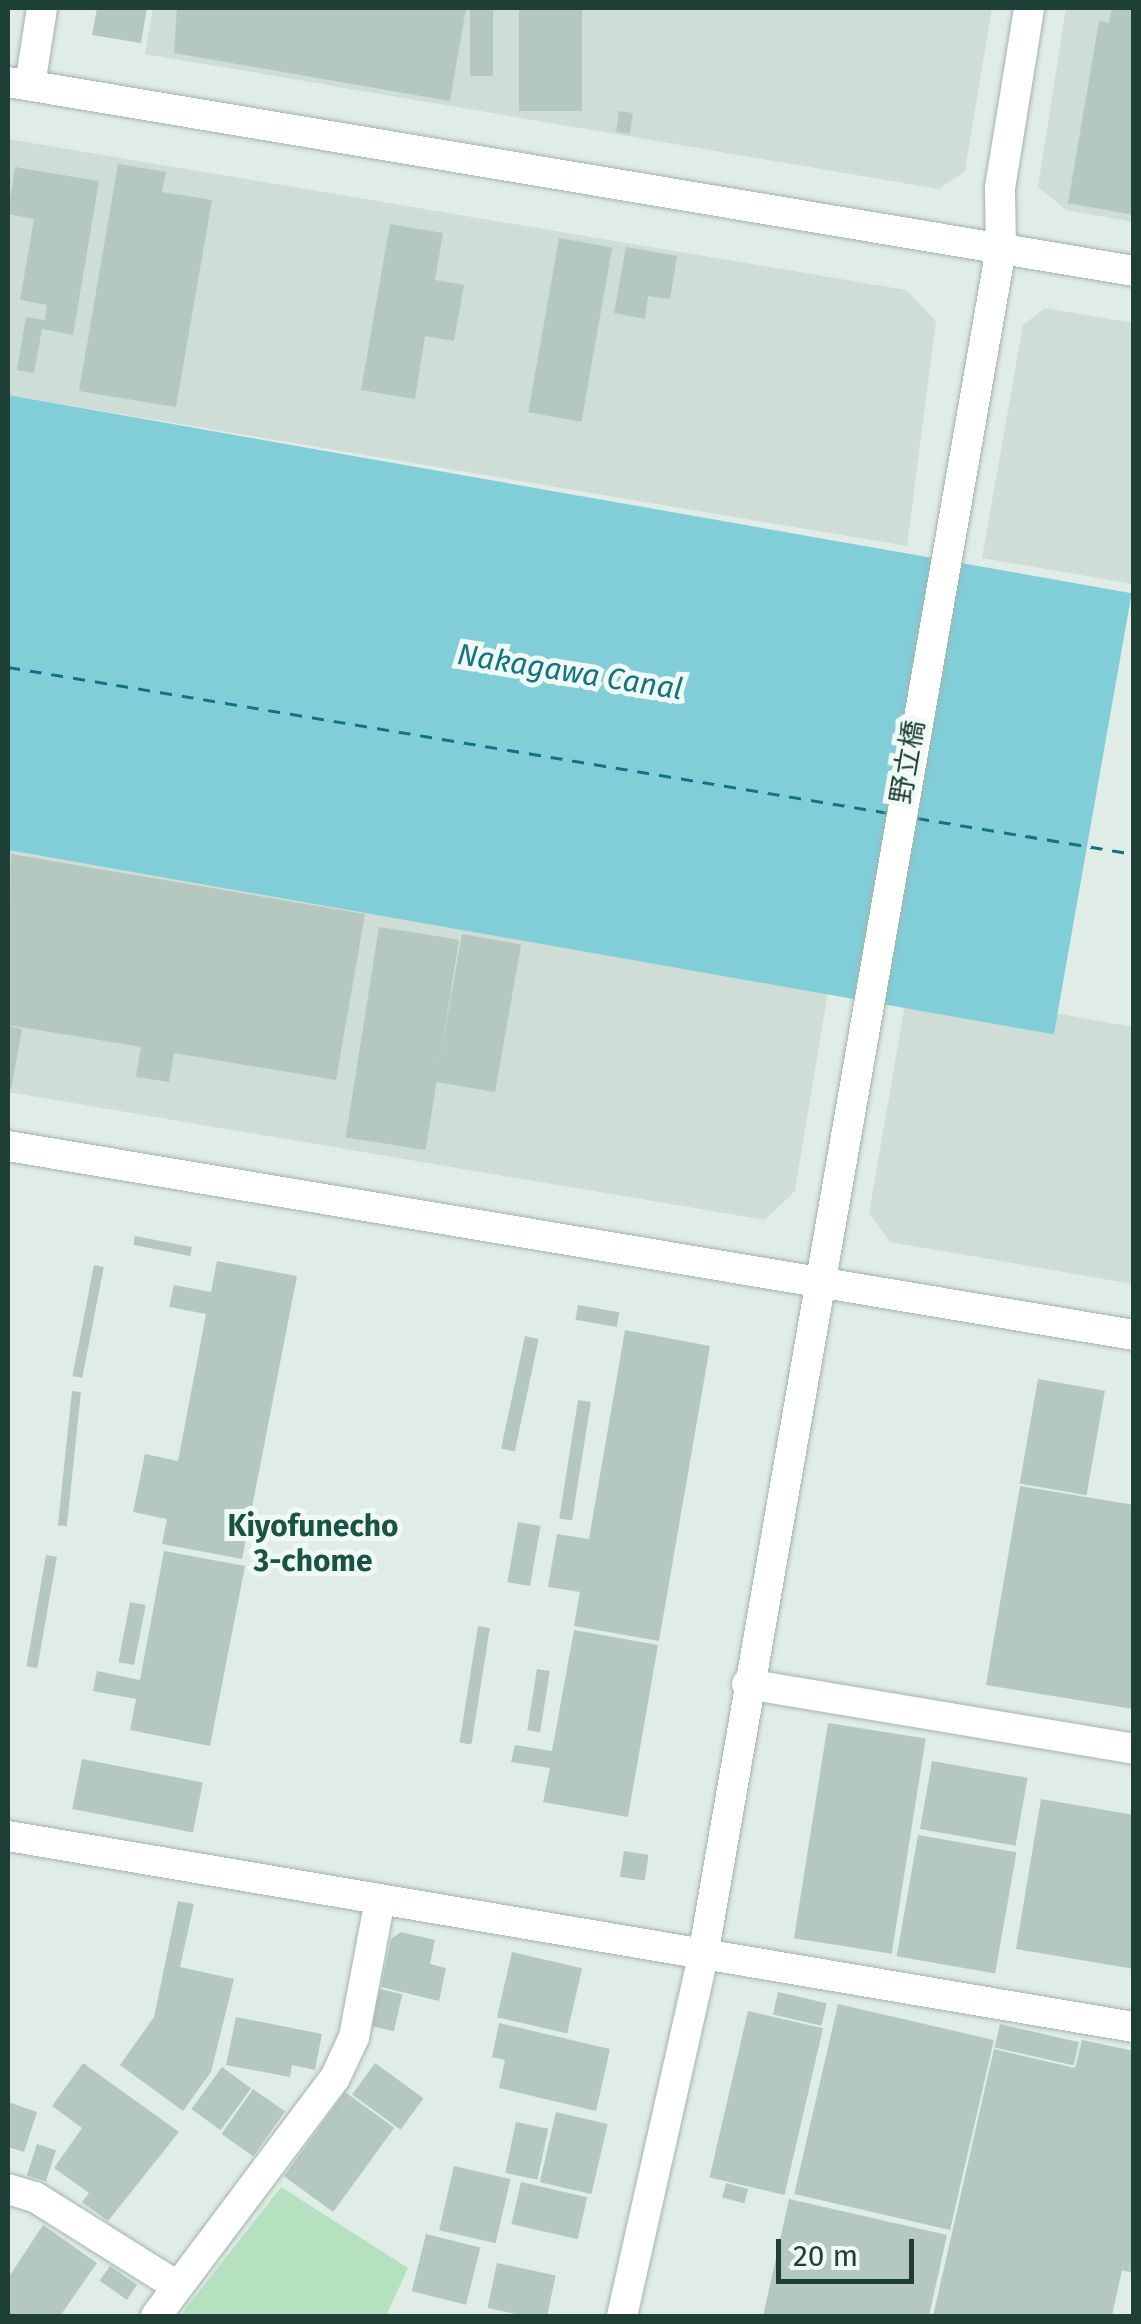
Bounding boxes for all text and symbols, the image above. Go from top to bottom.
water label: Nakagawa Canal [455,636,685,708]
street label: 野立橋 [884,718,932,806]
district label: Kiyofunecho 3-chome [227,1508,399,1578]
scale bar [781,2219,918,2281]
text: 20 m [793,2238,858,2274]

